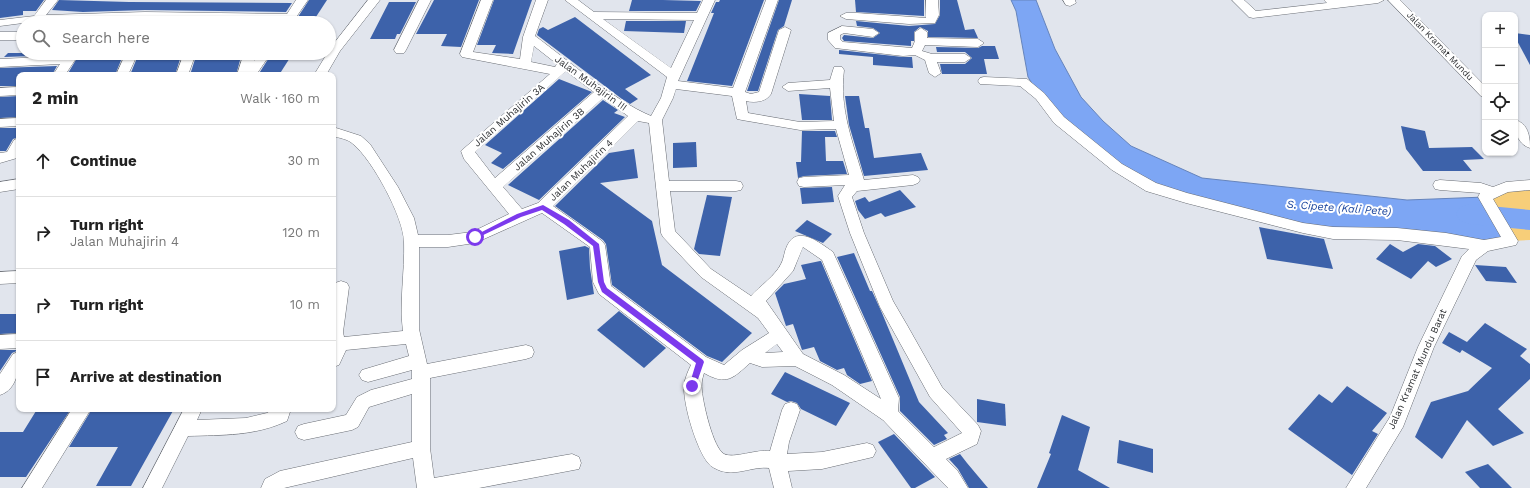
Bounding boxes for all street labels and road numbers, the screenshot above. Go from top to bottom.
street label: Jalan Kramat Mundu [1405,10,1475,82]
street label: Jalan Muhajirin III [553,53,629,113]
street label: Jalan Muhajirin 3A [471,81,547,149]
street label: Jalan Muhajirin 3B [511,105,587,173]
street label: Jalan Muhajirin 4 [547,137,615,203]
street label: Jalan Kramat Mundu Barat [1385,306,1449,431]

